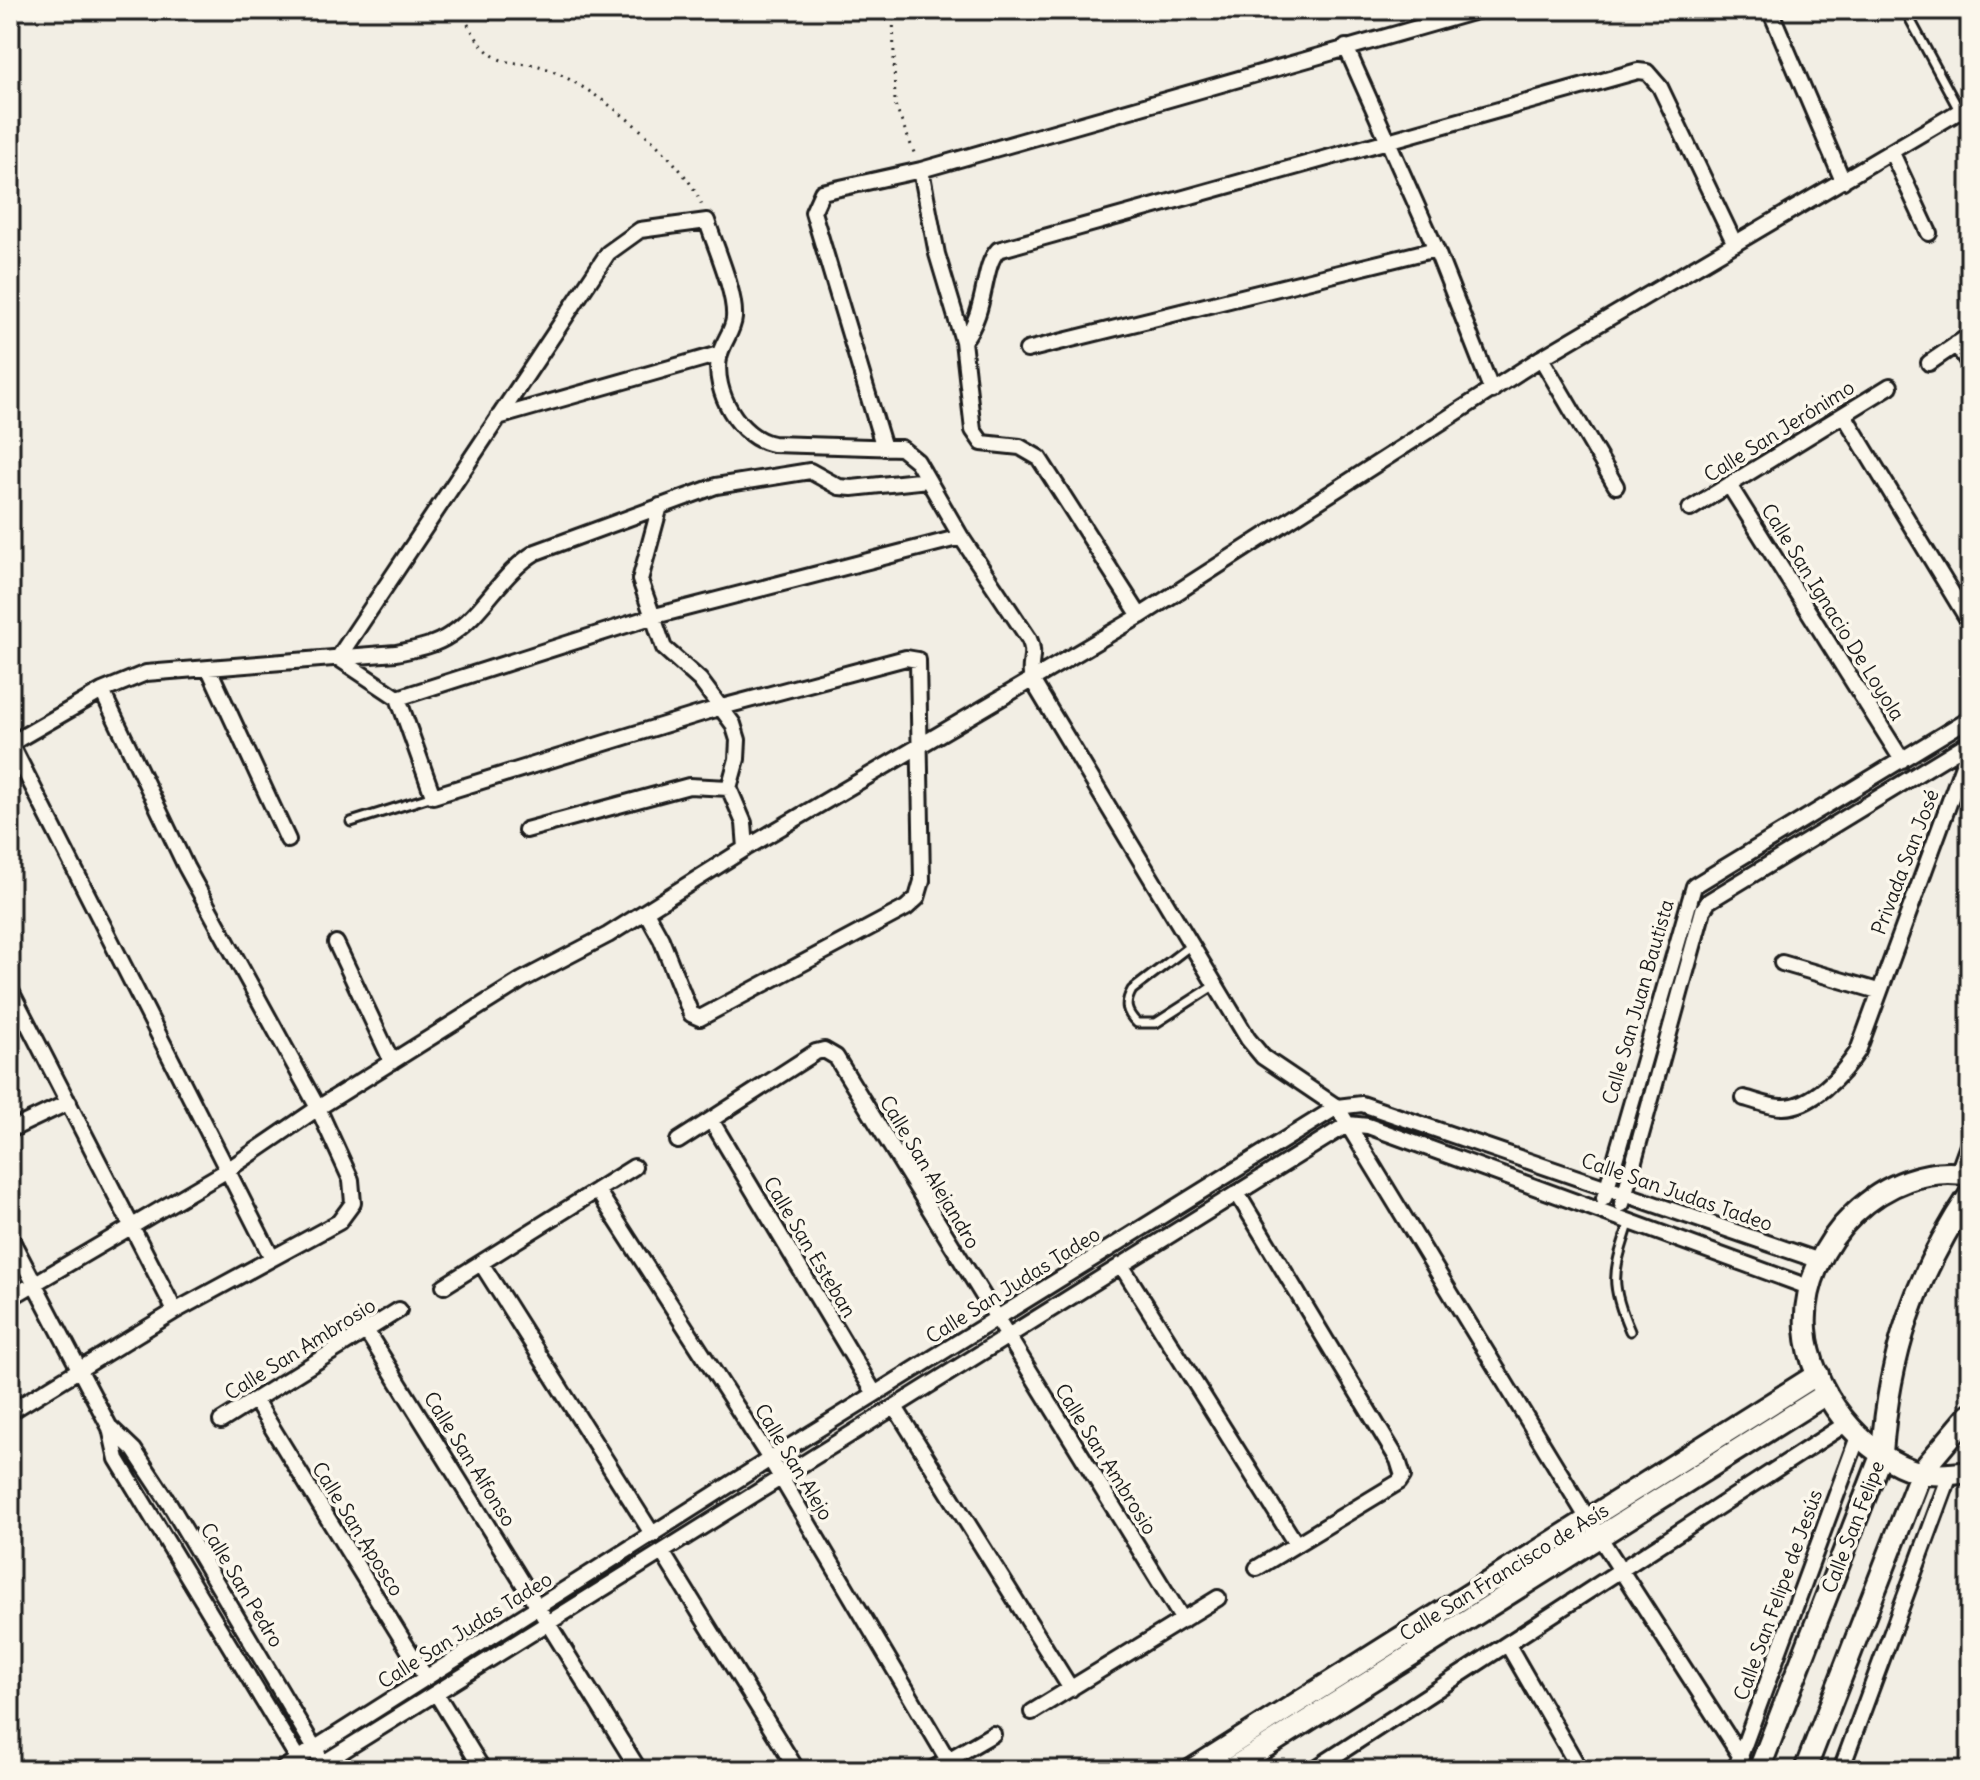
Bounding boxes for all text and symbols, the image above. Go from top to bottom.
street label: Calle San Jerónimo [1699,374,1859,487]
street label: Calle San Ignacio De Loyola [1756,499,1911,725]
street label: Privada San José [1865,786,1944,938]
street label: Calle San Juan Bautista [1596,897,1679,1107]
street label: Calle San Alejandro [875,1091,986,1253]
street label: Calle San Judas Tadeo [1578,1147,1776,1236]
street label: Calle San Esteban [759,1172,862,1322]
street label: Calle San Judas Tadeo [921,1221,1104,1348]
street label: Calle San Ambrosio [220,1292,380,1405]
street label: Calle San Ambrosio [1050,1379,1163,1539]
street label: Calle San Alfonso [419,1387,522,1531]
street label: Calle San Alejo [750,1399,839,1525]
street label: Calle San Aposco [307,1457,410,1600]
street label: Calle San Felipe [1816,1457,1889,1597]
street label: Calle San Felipe de Jesús [1728,1486,1827,1704]
street label: Calle San Francisco de Asís [1395,1497,1613,1646]
street label: Calle San Pedro [195,1518,289,1652]
street label: Calle San Judas Tadeo [373,1566,556,1693]

